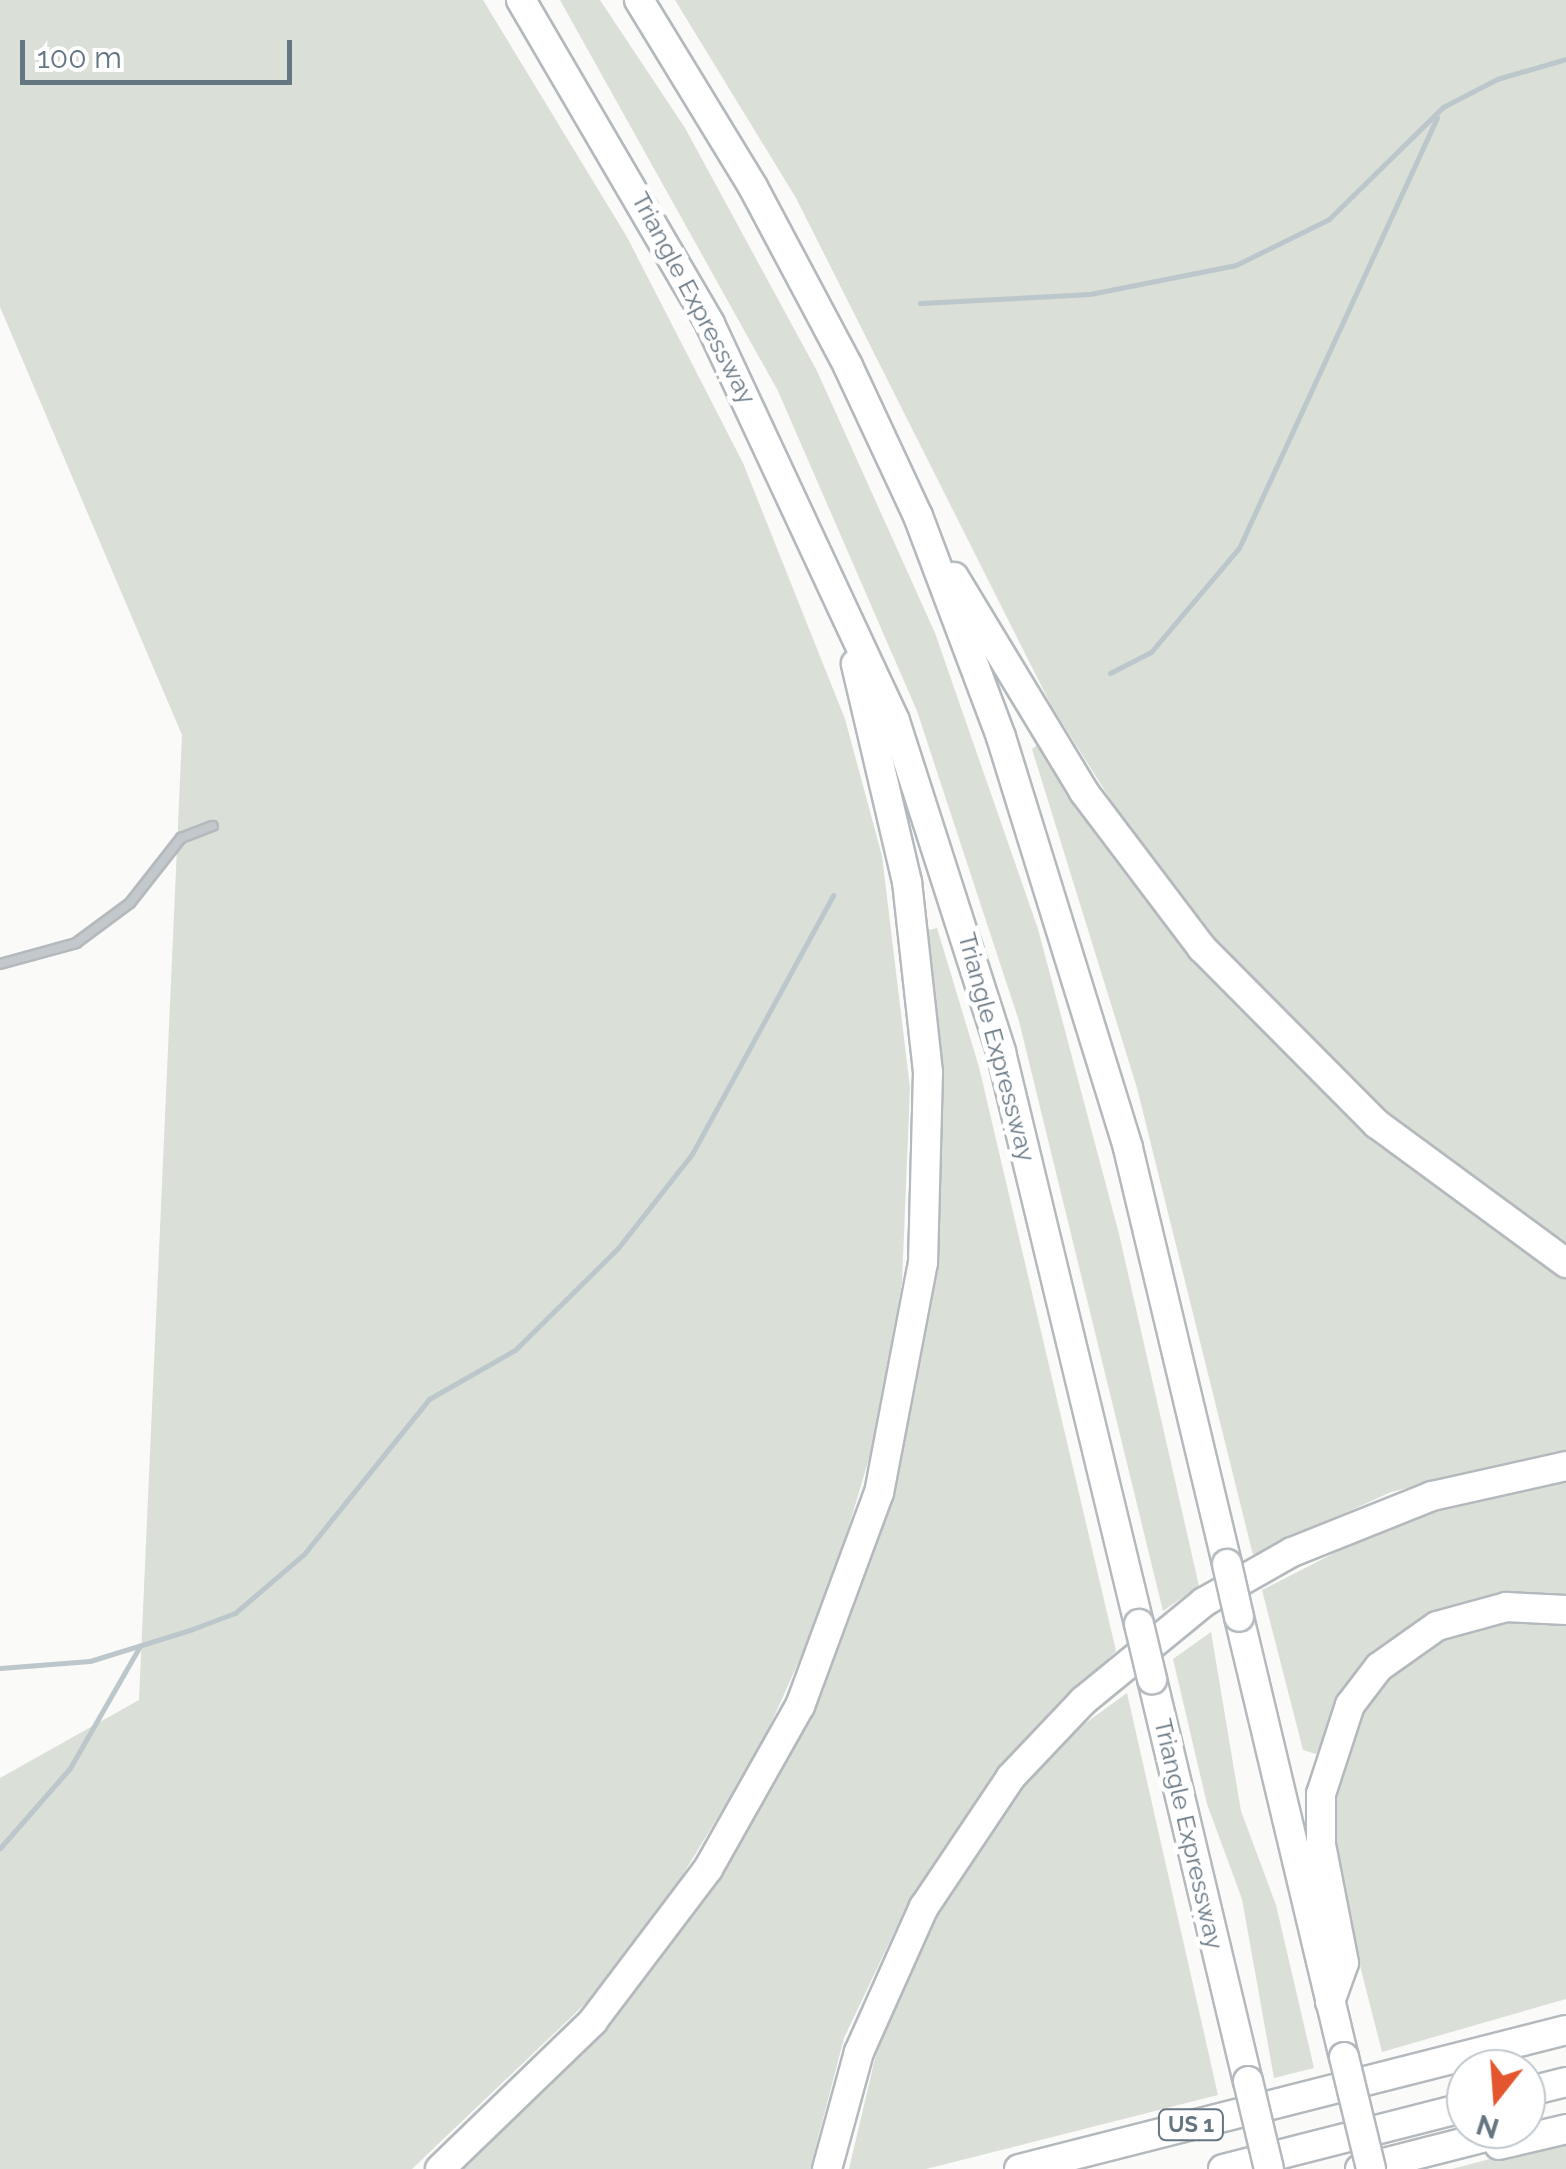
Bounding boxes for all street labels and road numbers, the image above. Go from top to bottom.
street label: Triangle Expressway [625,187,763,409]
street label: Triangle Expressway [952,929,1042,1165]
street label: Triangle Expressway [1148,1716,1230,1952]
road number: US 1 [1156,2108,1226,2142]

